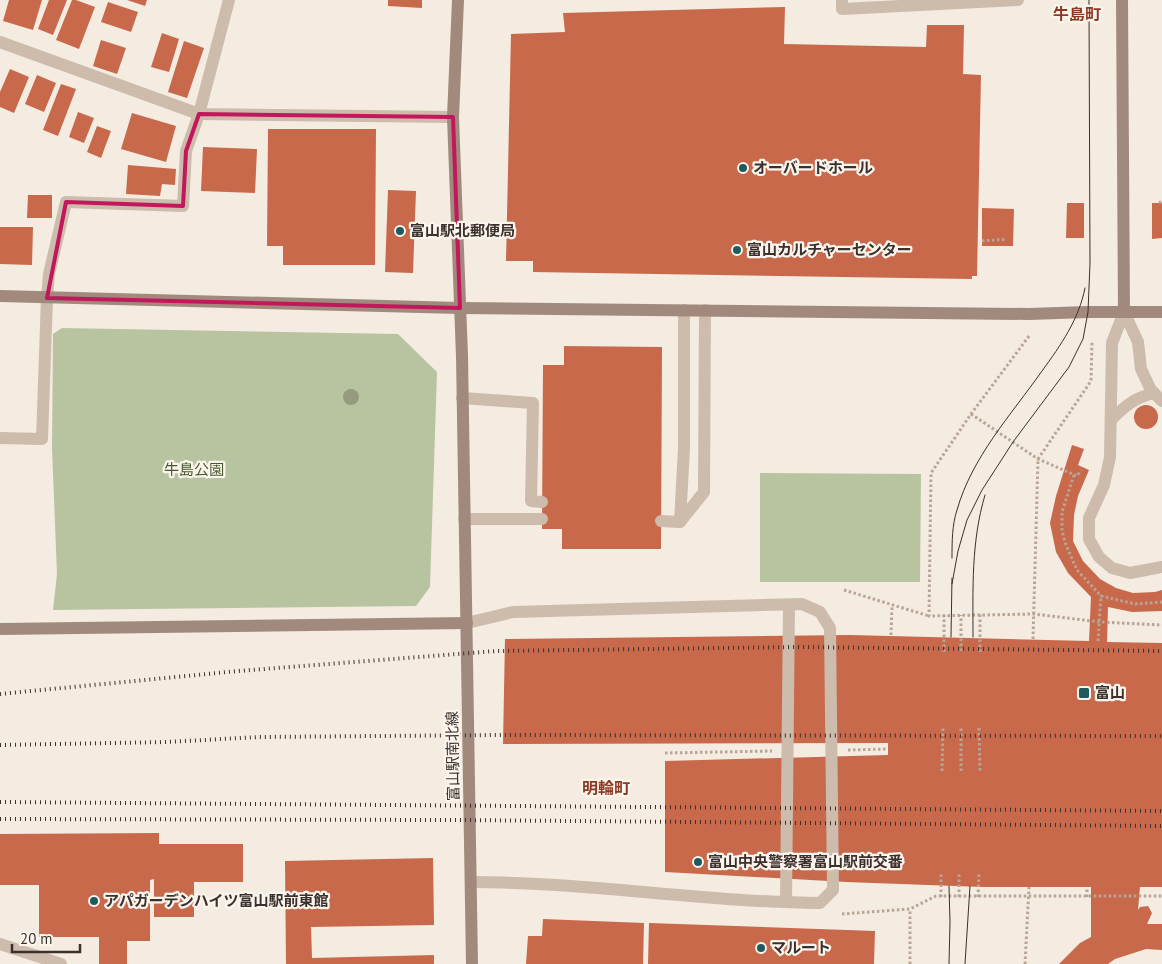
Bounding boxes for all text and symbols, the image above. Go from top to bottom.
district label: 牛島町 [1053,4,1101,24]
place label: オーバードホール [753,158,873,177]
marker: オーバードホール [737,162,749,174]
place label: 富山駅北郵便局 [410,221,515,240]
marker: 富山駅北郵便局 [394,225,406,237]
place label: 富山カルチャーセンター [747,240,912,259]
marker: 富山カルチャーセンター [731,244,743,256]
park label: 牛島公園 [164,460,224,479]
place label: 富山 [1095,683,1125,702]
marker: 富山 [1077,686,1091,700]
street label: 富山駅南北線 [442,711,463,801]
district label: 明輪町 [582,778,630,798]
place label: 富山中央警察署富山駅前交番 [708,852,903,871]
marker: 富山中央警察署富山駅前交番 [692,856,704,868]
place label: アパガーデンハイツ富山駅前東館 [104,891,328,910]
marker: アパガーデンハイツ富山駅前東館 [88,895,100,907]
scale bar [12,922,80,954]
text: 20 m [20,929,53,948]
place label: マルート [771,938,831,957]
marker: マルート [755,942,767,954]

